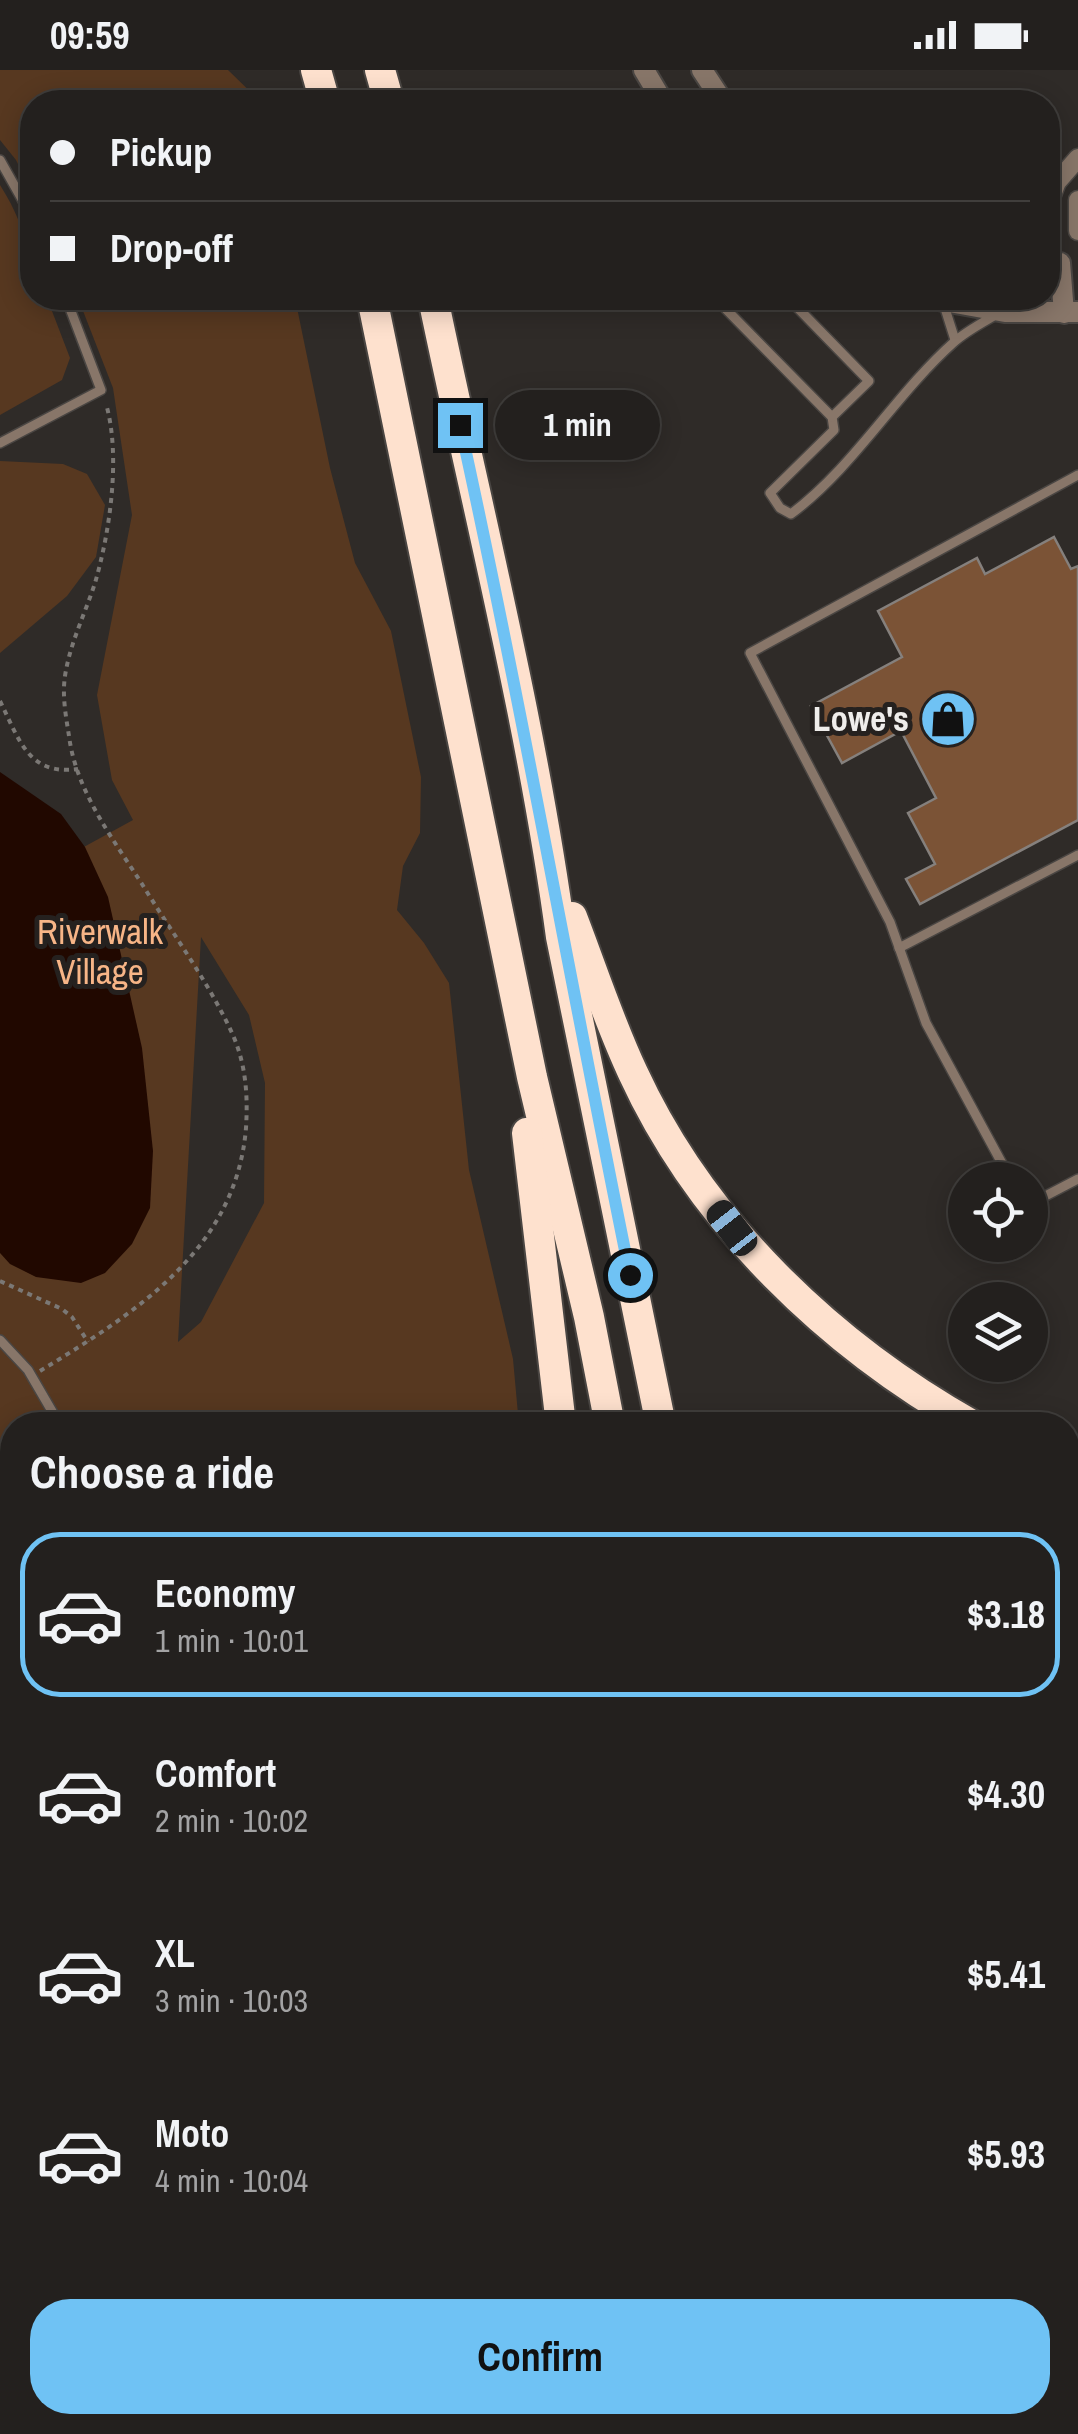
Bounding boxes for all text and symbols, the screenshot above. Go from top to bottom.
text: 09:59 [50,10,130,61]
text: Pickup [110,127,212,178]
text: Drop-off [110,223,233,274]
callout: 1 min [495,390,660,460]
route end [438,403,483,448]
text: 1 min [543,403,612,446]
shop icon: Lowe's [918,689,978,749]
place label: Lowe's [813,695,909,742]
park label: Riverwalk Village [37,908,164,995]
map controls [948,1162,1048,1382]
button: locate [948,1162,1048,1262]
car [702,1195,762,1261]
route start [608,1253,653,1298]
button: layers [948,1282,1048,1382]
text: Choose a ride [30,1441,274,1502]
text: Economy [155,1568,295,1619]
icon: car [35,1570,125,1660]
text: $3.18 [967,1589,1045,1640]
text: 1 min · 10:01 [155,1619,308,1662]
text: Comfort [155,1748,276,1799]
icon: car [35,1750,125,1840]
text: $4.30 [967,1769,1045,1820]
text: 2 min · 10:02 [155,1799,308,1842]
text: XL [155,1928,195,1979]
icon: car [35,1930,125,2020]
text: $5.41 [967,1949,1045,2000]
text: 3 min · 10:03 [155,1979,308,2022]
text: Moto [155,2108,229,2159]
icon: car [35,2110,125,2200]
text: $5.93 [967,2129,1045,2180]
text: 4 min · 10:04 [155,2159,308,2202]
button: Confirm [30,2299,1050,2414]

